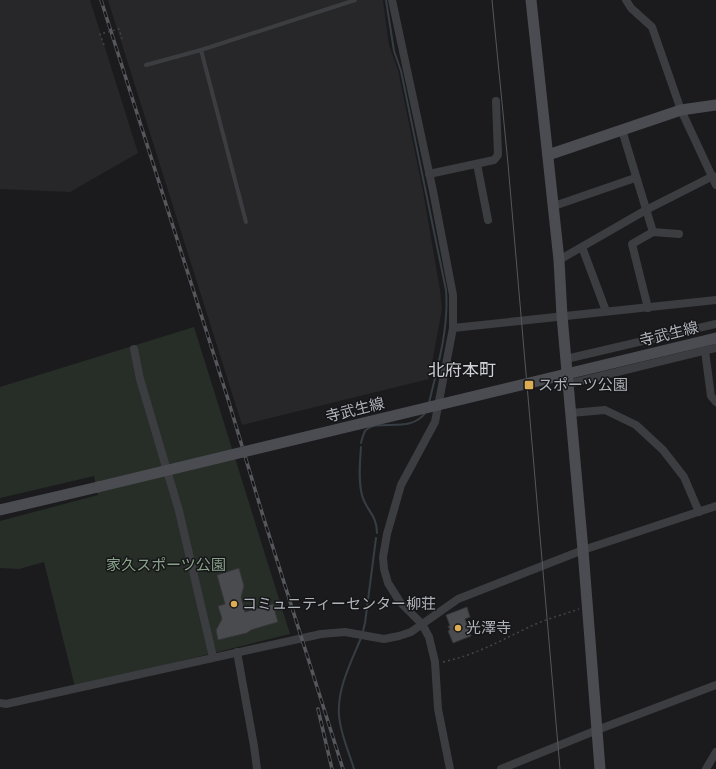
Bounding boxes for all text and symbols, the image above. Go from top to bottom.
street label: 寺武生線 [638,318,701,351]
district label: 北府本町 [428,361,496,381]
place label: スポーツ公園 [538,376,628,395]
marker: スポーツ公園 [523,379,535,391]
street label: 寺武生線 [324,394,387,427]
park label: 家久スポーツ公園 [106,556,226,575]
place label: コミュニティーセンター柳荘 [242,595,436,614]
marker: コミュニティーセンター柳荘 [229,599,239,609]
place label: 光澤寺 [466,619,511,638]
marker: 光澤寺 [453,623,463,633]

